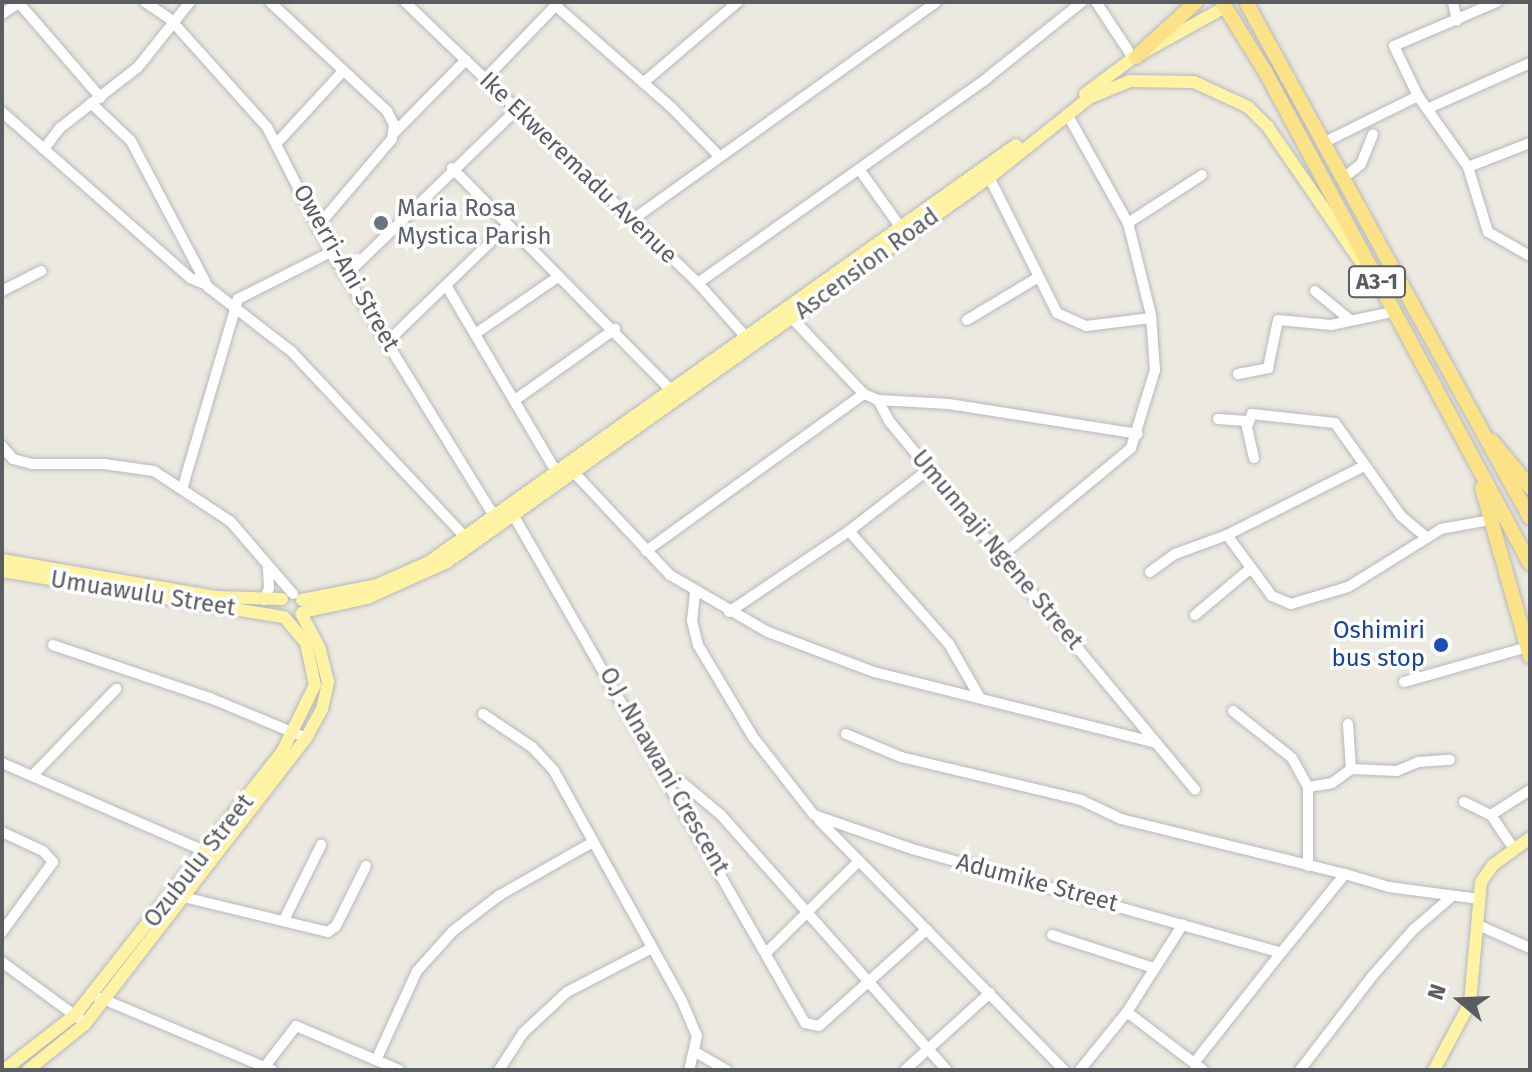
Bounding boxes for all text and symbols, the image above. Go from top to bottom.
street label: Ike Ekweremadu Avenue [473,66,683,270]
street label: Owerri-Ani Street [287,180,405,356]
place label: Maria Rosa Mystica Parish [397,195,552,251]
street label: Ascension Road [789,202,945,326]
marker: Maria Rosa Mystica Parish [372,214,390,232]
road number: A3-1 [1347,264,1407,300]
street label: Umunnaji Ngene Street [905,444,1089,656]
street label: Umuawulu Street [48,565,238,623]
place label: Oshimiri bus stop [1331,617,1425,673]
marker: Oshimiri bus stop [1432,636,1450,654]
street label: O.J .Nnawani Crescent [593,662,735,880]
street label: Ozubulu Street [138,789,260,933]
street label: Adumike Street [953,848,1121,918]
north arrow [1420,960,1500,1040]
text: N [1422,981,1452,1003]

